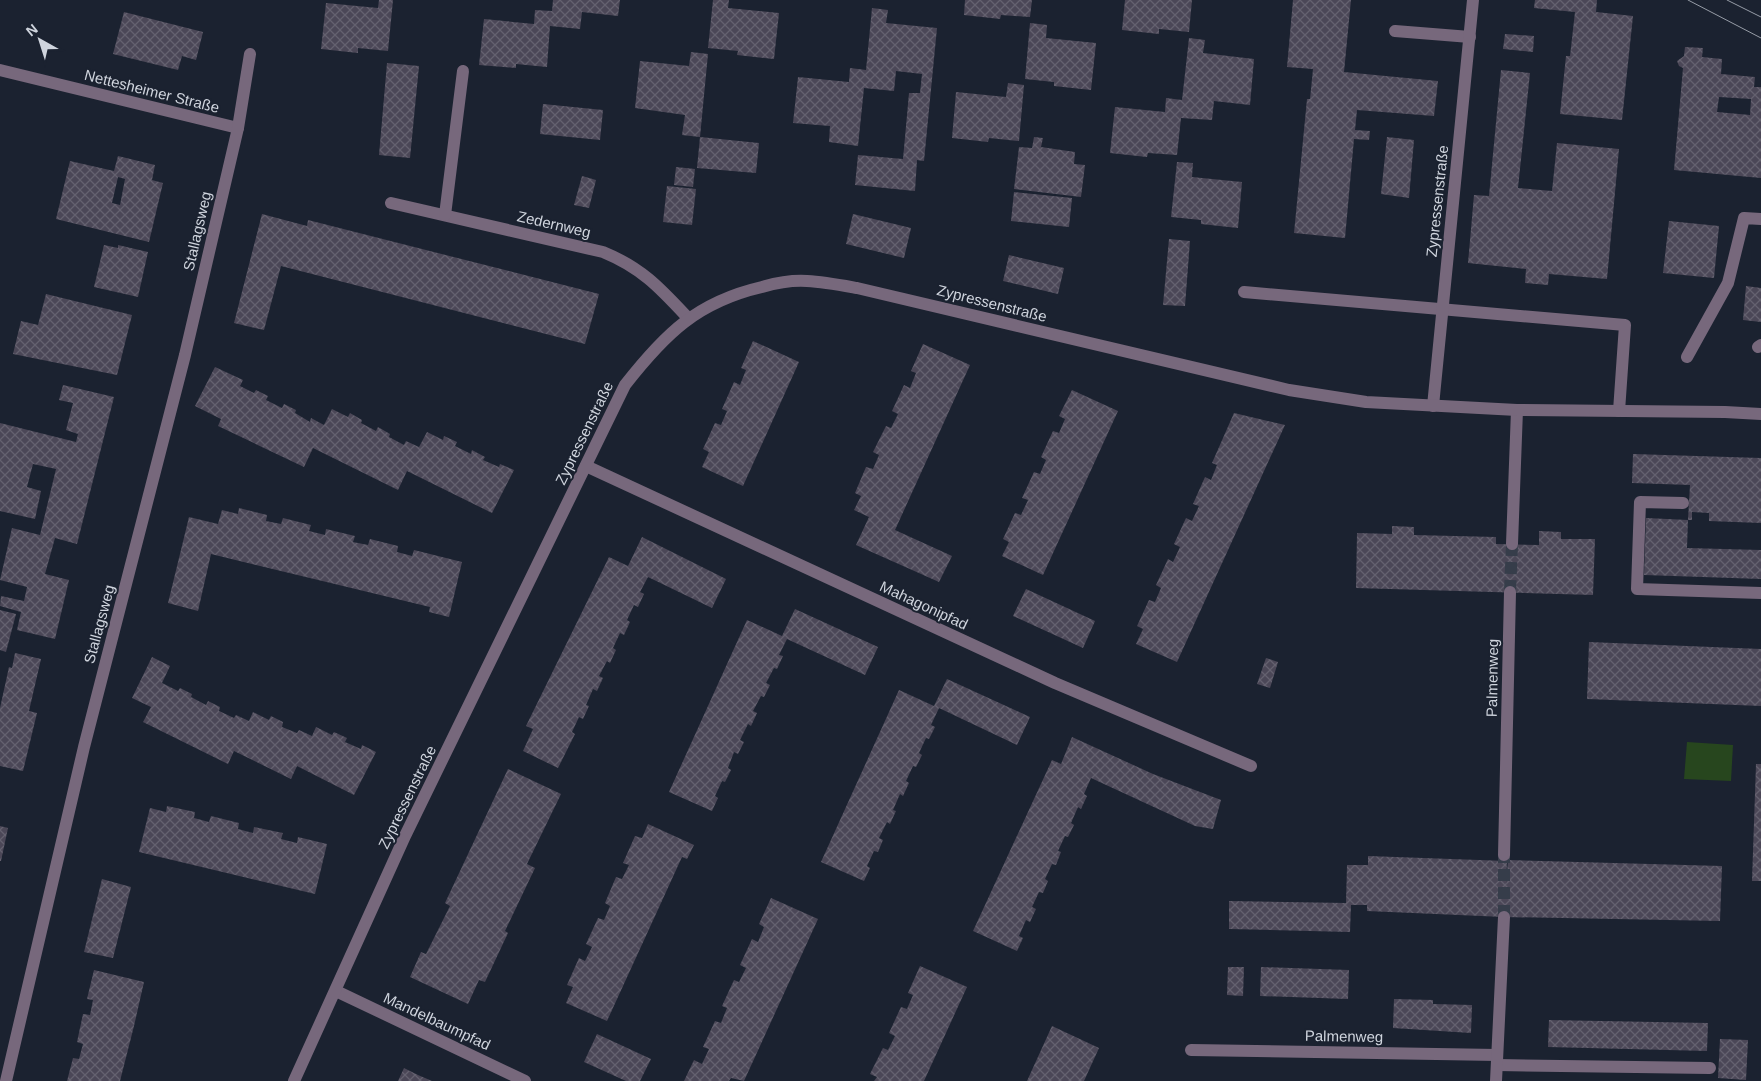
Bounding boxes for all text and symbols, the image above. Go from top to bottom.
north arrow [15,15,65,65]
text: N [23,20,41,39]
street label: Nettesheimer Straße [83,66,221,116]
street label: Zypressenstraße [1423,144,1451,258]
street label: Stallagsweg [180,190,214,272]
street label: Zedernweg [516,207,592,241]
street label: Zypressenstraße [935,281,1049,325]
street label: Zypressenstraße [552,379,616,487]
street label: Mahagonipfad [877,577,971,633]
street label: Stallagsweg [80,583,118,665]
street label: Palmenweg [1483,639,1501,717]
street label: Zypressenstraße [375,743,439,851]
street label: Mandelbaumpfad [381,989,493,1053]
street label: Palmenweg [1305,1027,1383,1045]

